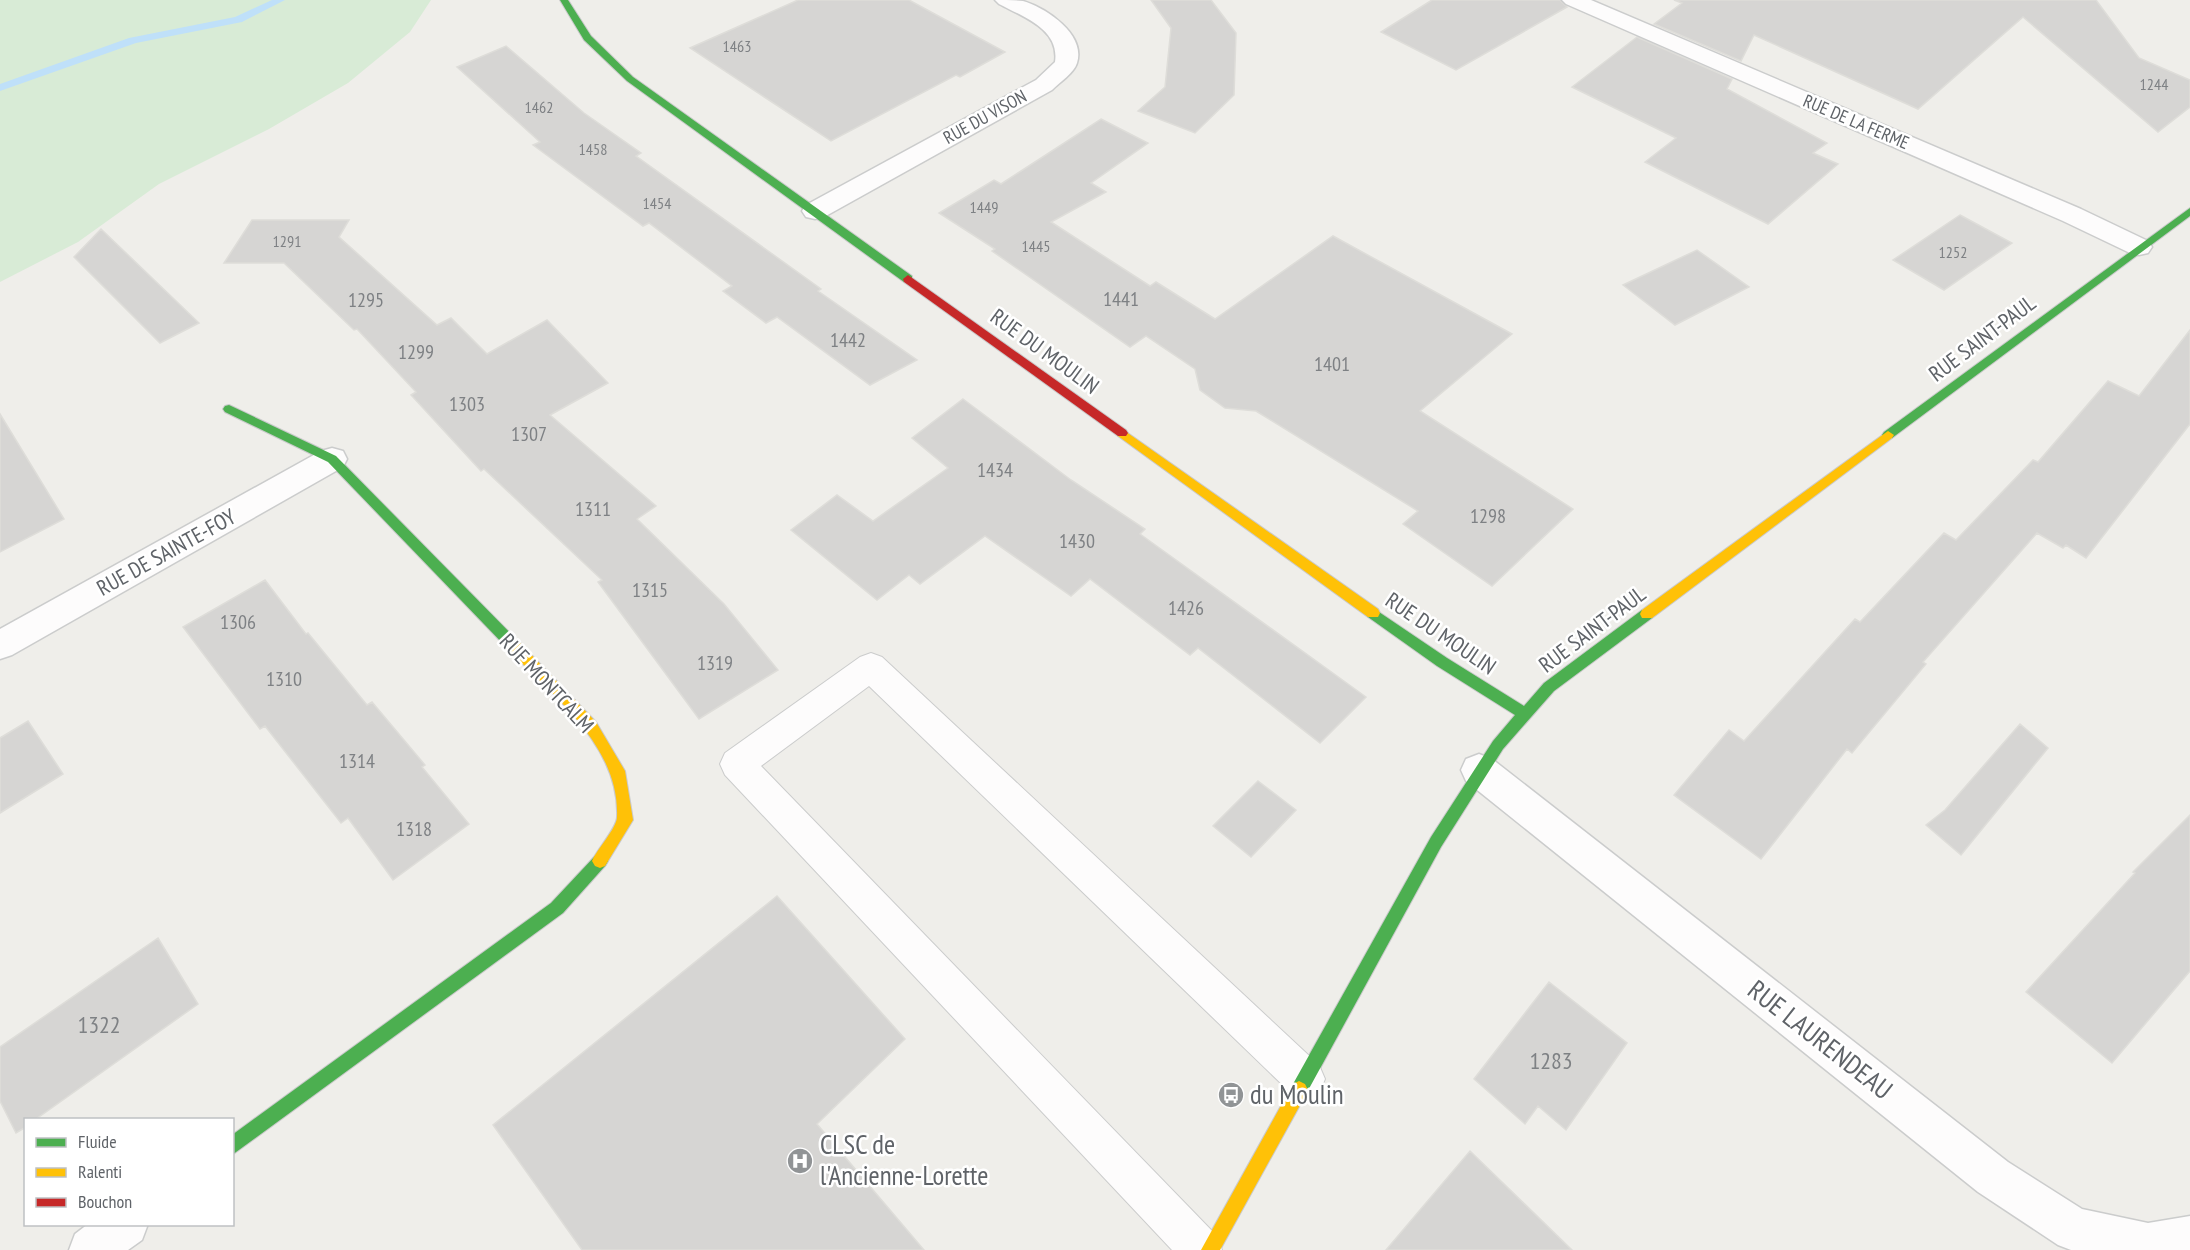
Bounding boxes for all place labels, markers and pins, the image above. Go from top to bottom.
place label: du Moulin [1250,1077,1344,1111]
bus stop icon: du Moulin [1216,1080,1246,1110]
place label: CLSC de l'Ancienne-Lorette [820,1127,988,1192]
hospital icon: CLSC de l'Ancienne-Lorette [785,1146,815,1176]

